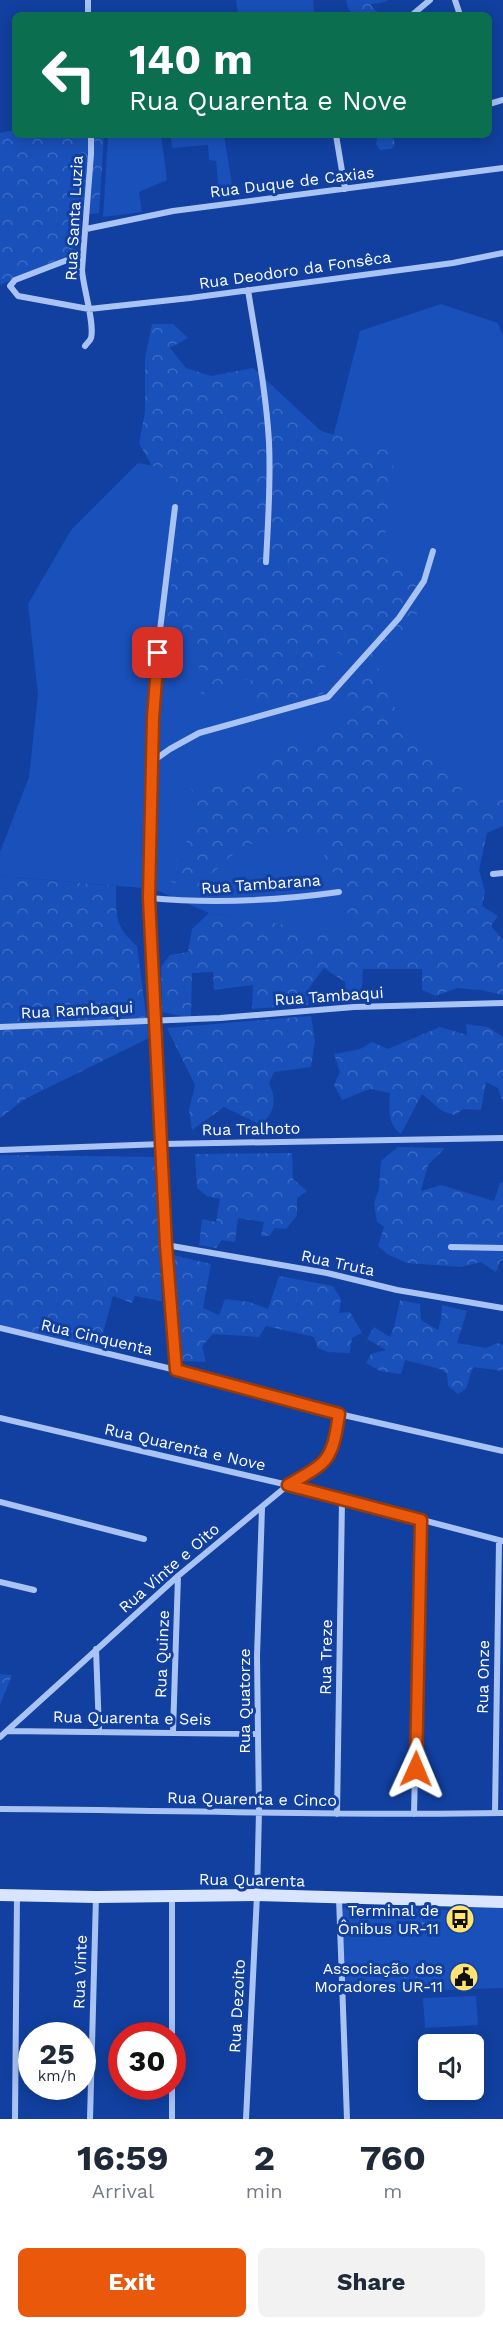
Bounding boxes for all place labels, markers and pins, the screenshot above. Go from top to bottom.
pin [132,627,183,678]
place label: Terminal de Ônibus UR-11 [338,1901,439,1938]
bus stop icon: Terminal de Ônibus UR-11 [444,1903,476,1935]
place label: Associação dos Moradores UR-11 [314,1959,443,1996]
public building icon: Associação dos Moradores UR-11 [448,1961,480,1993]

